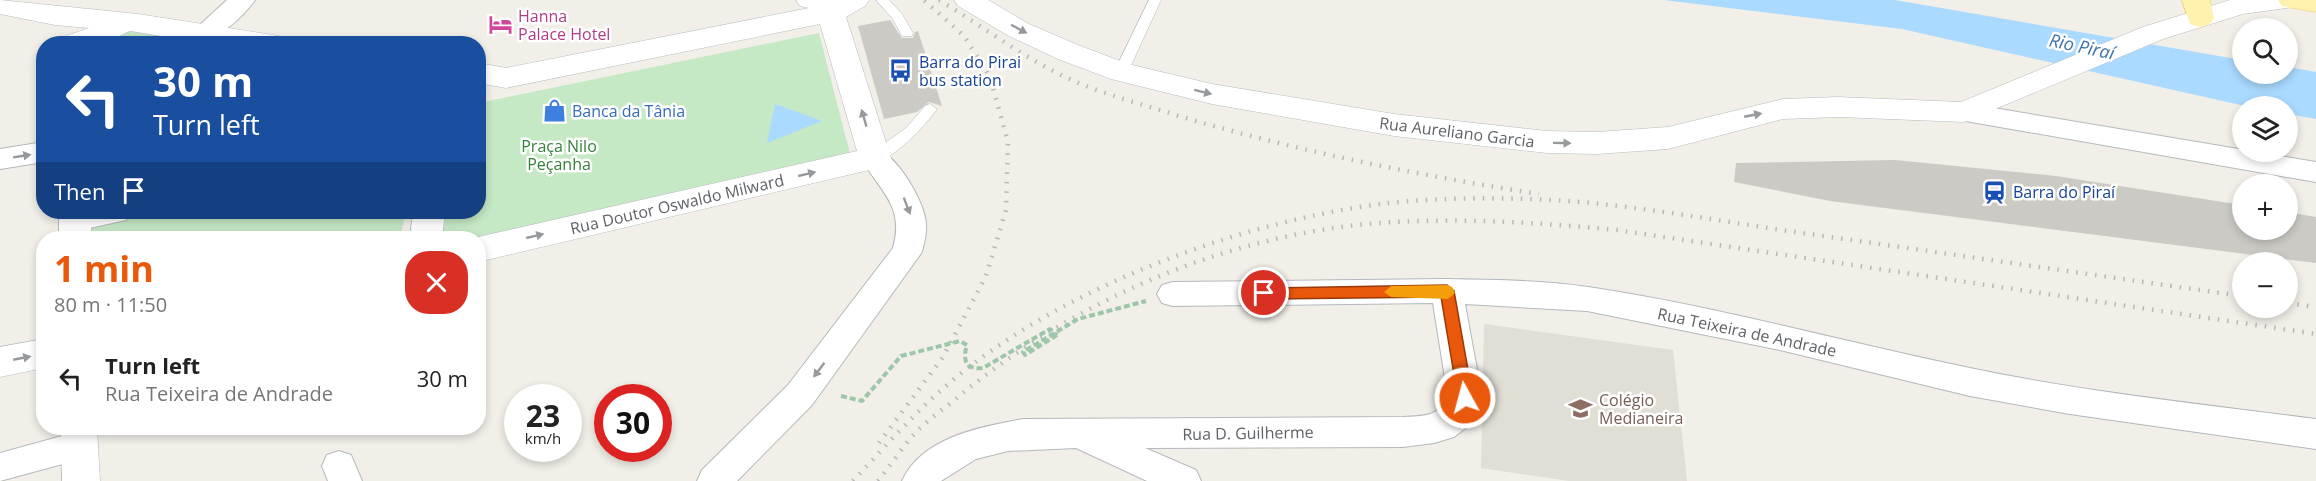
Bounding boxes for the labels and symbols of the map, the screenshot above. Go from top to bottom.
place label: Hanna Palace Hotel [518,5,610,45]
hotel icon: Hanna Palace Hotel [487,12,513,38]
one-way arrow [1010,24,1027,34]
water label: Rio Piraí [2047,27,2119,65]
place label: Barra do Pirai bus station [919,51,1021,91]
bus stop icon: Barra do Pirai bus station [888,58,914,84]
one-way arrow [1193,87,1212,97]
shop icon: Banca da Tânia [541,98,567,124]
place label: Banca da Tânia [572,100,685,122]
one-way arrow [859,109,868,127]
one-way arrow [1744,110,1763,119]
street label: Rua Aureliano Garcia [1378,112,1536,152]
park label: Praça Nilo Peçanha [521,135,597,175]
one-way arrow [1552,138,1571,148]
one-way arrow [12,151,31,160]
one-way arrow [798,168,817,178]
street label: Rua Doutor Oswaldo Milward [568,169,786,239]
station icon: Barra do Piraí [1982,179,2008,205]
place label: Barra do Piraí [2013,181,2116,203]
one-way arrow [903,198,913,216]
one-way arrow [526,231,545,241]
pin [1238,267,1289,318]
street label: Rua Teixeira de Andrade [1656,302,1839,362]
one-way arrow [12,353,31,362]
one-way arrow [813,363,825,378]
position arrow [1433,366,1497,430]
speed limit sign: 30 [594,384,672,462]
place label: Colégio Medianeira [1599,389,1683,429]
school or university icon: Colégio Medianeira [1568,396,1594,422]
street label: Rua D. Guilherme [1182,421,1314,445]

